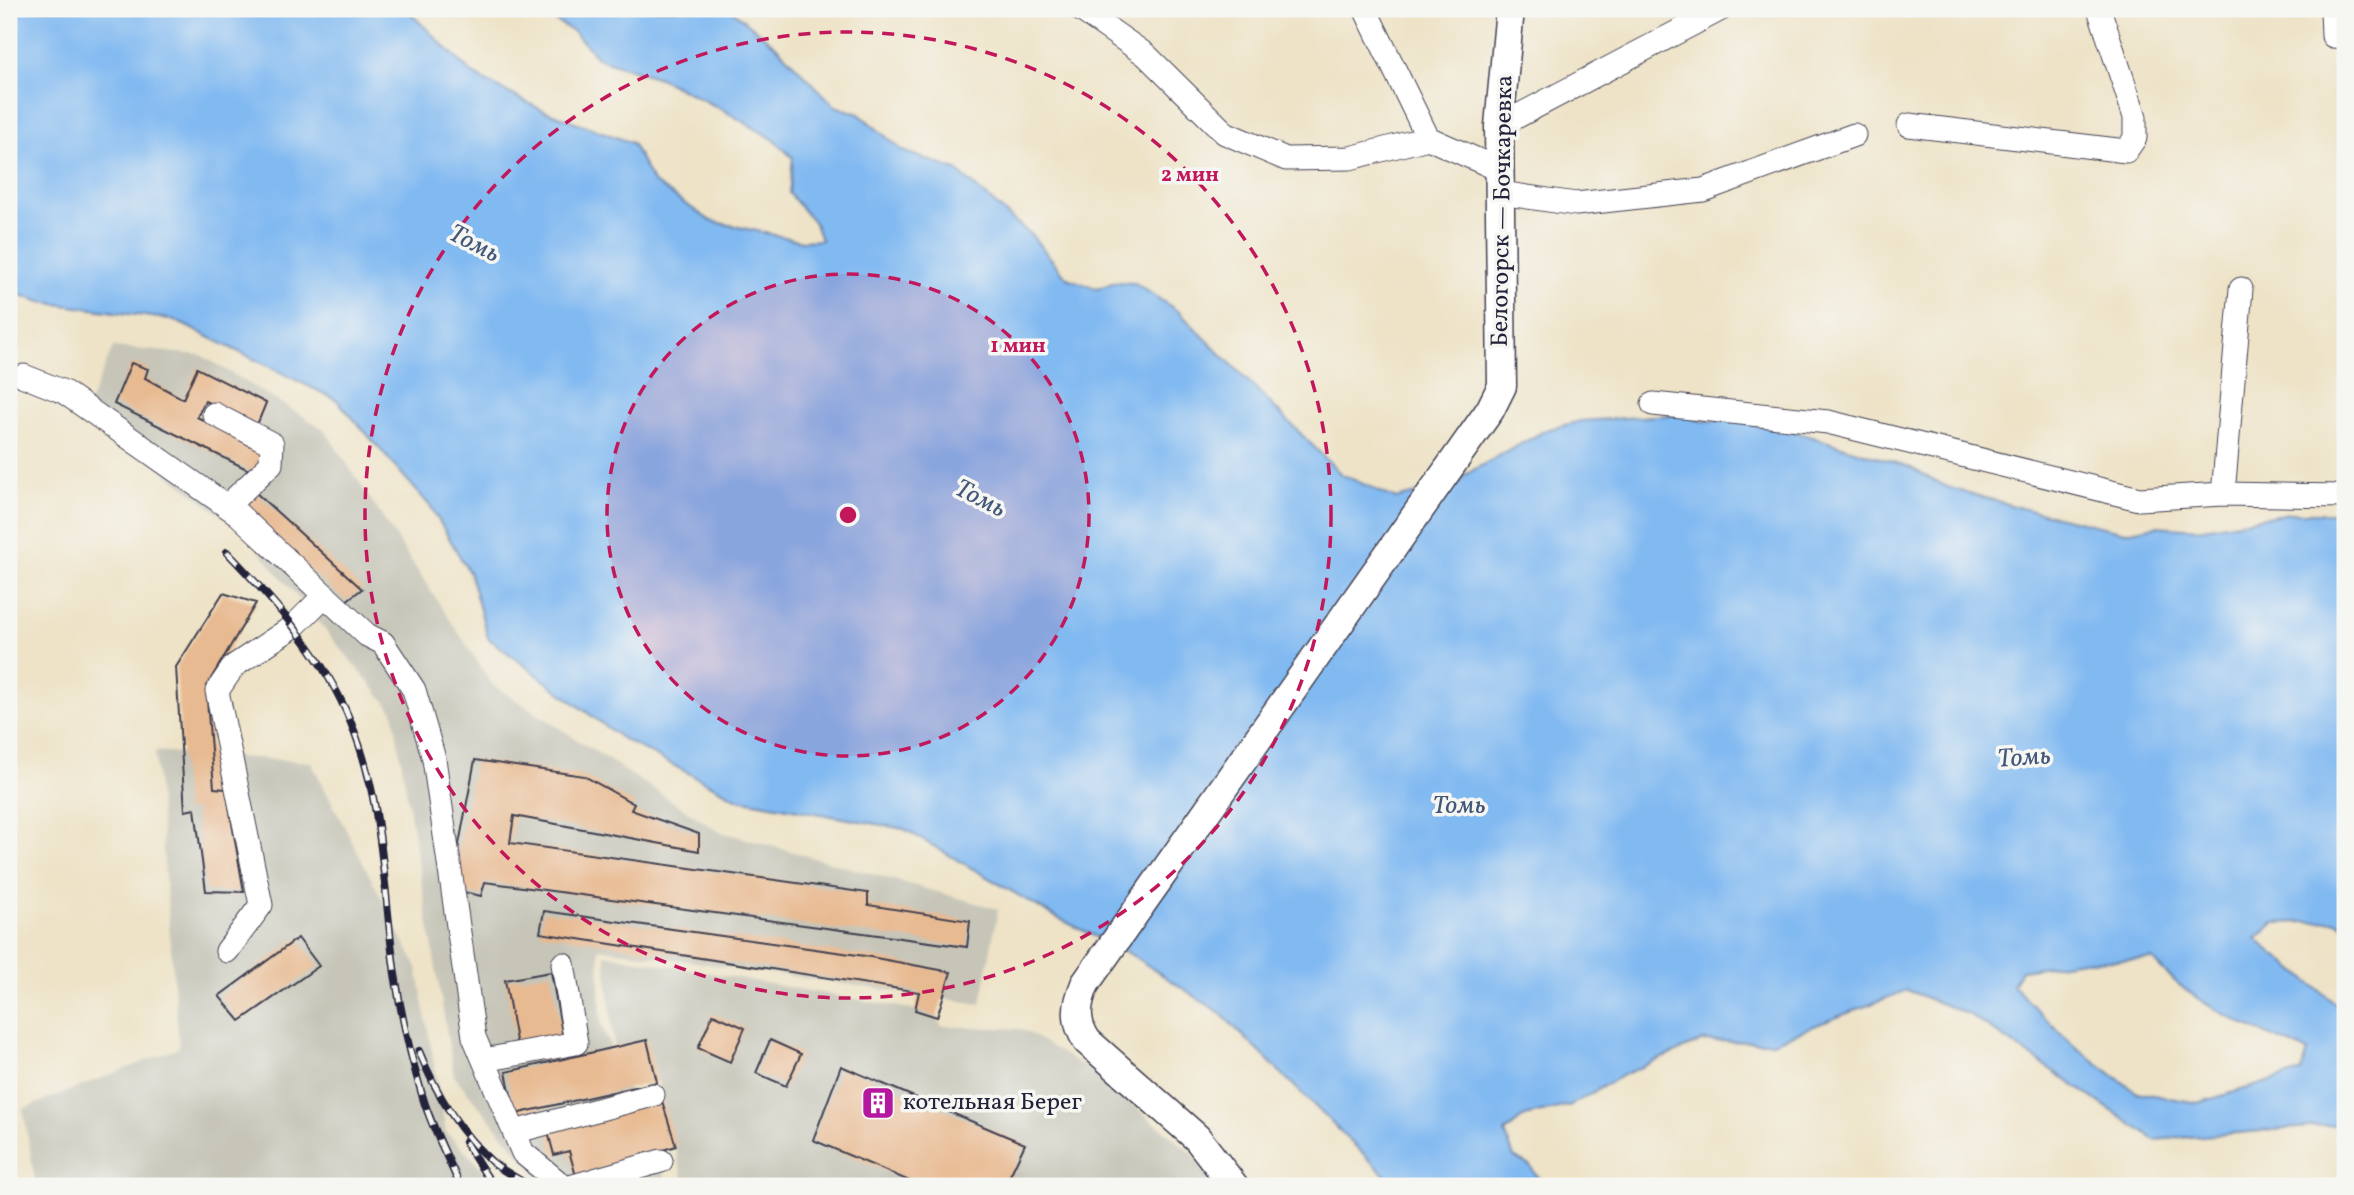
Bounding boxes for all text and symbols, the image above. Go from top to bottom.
street label: Белогорск — Бочкаревка [1484,75,1522,347]
text: 2 мин [1161,161,1219,190]
water label: Томь [442,216,506,272]
text: 1 мин [990,332,1046,361]
water label: Томь [948,471,1012,527]
centre of rings [836,503,860,527]
water label: Томь [1996,738,2052,778]
water label: Томь [1432,788,1486,824]
building icon: котельная Берег [859,1084,897,1122]
place label: котельная Берег [903,1086,1082,1120]

